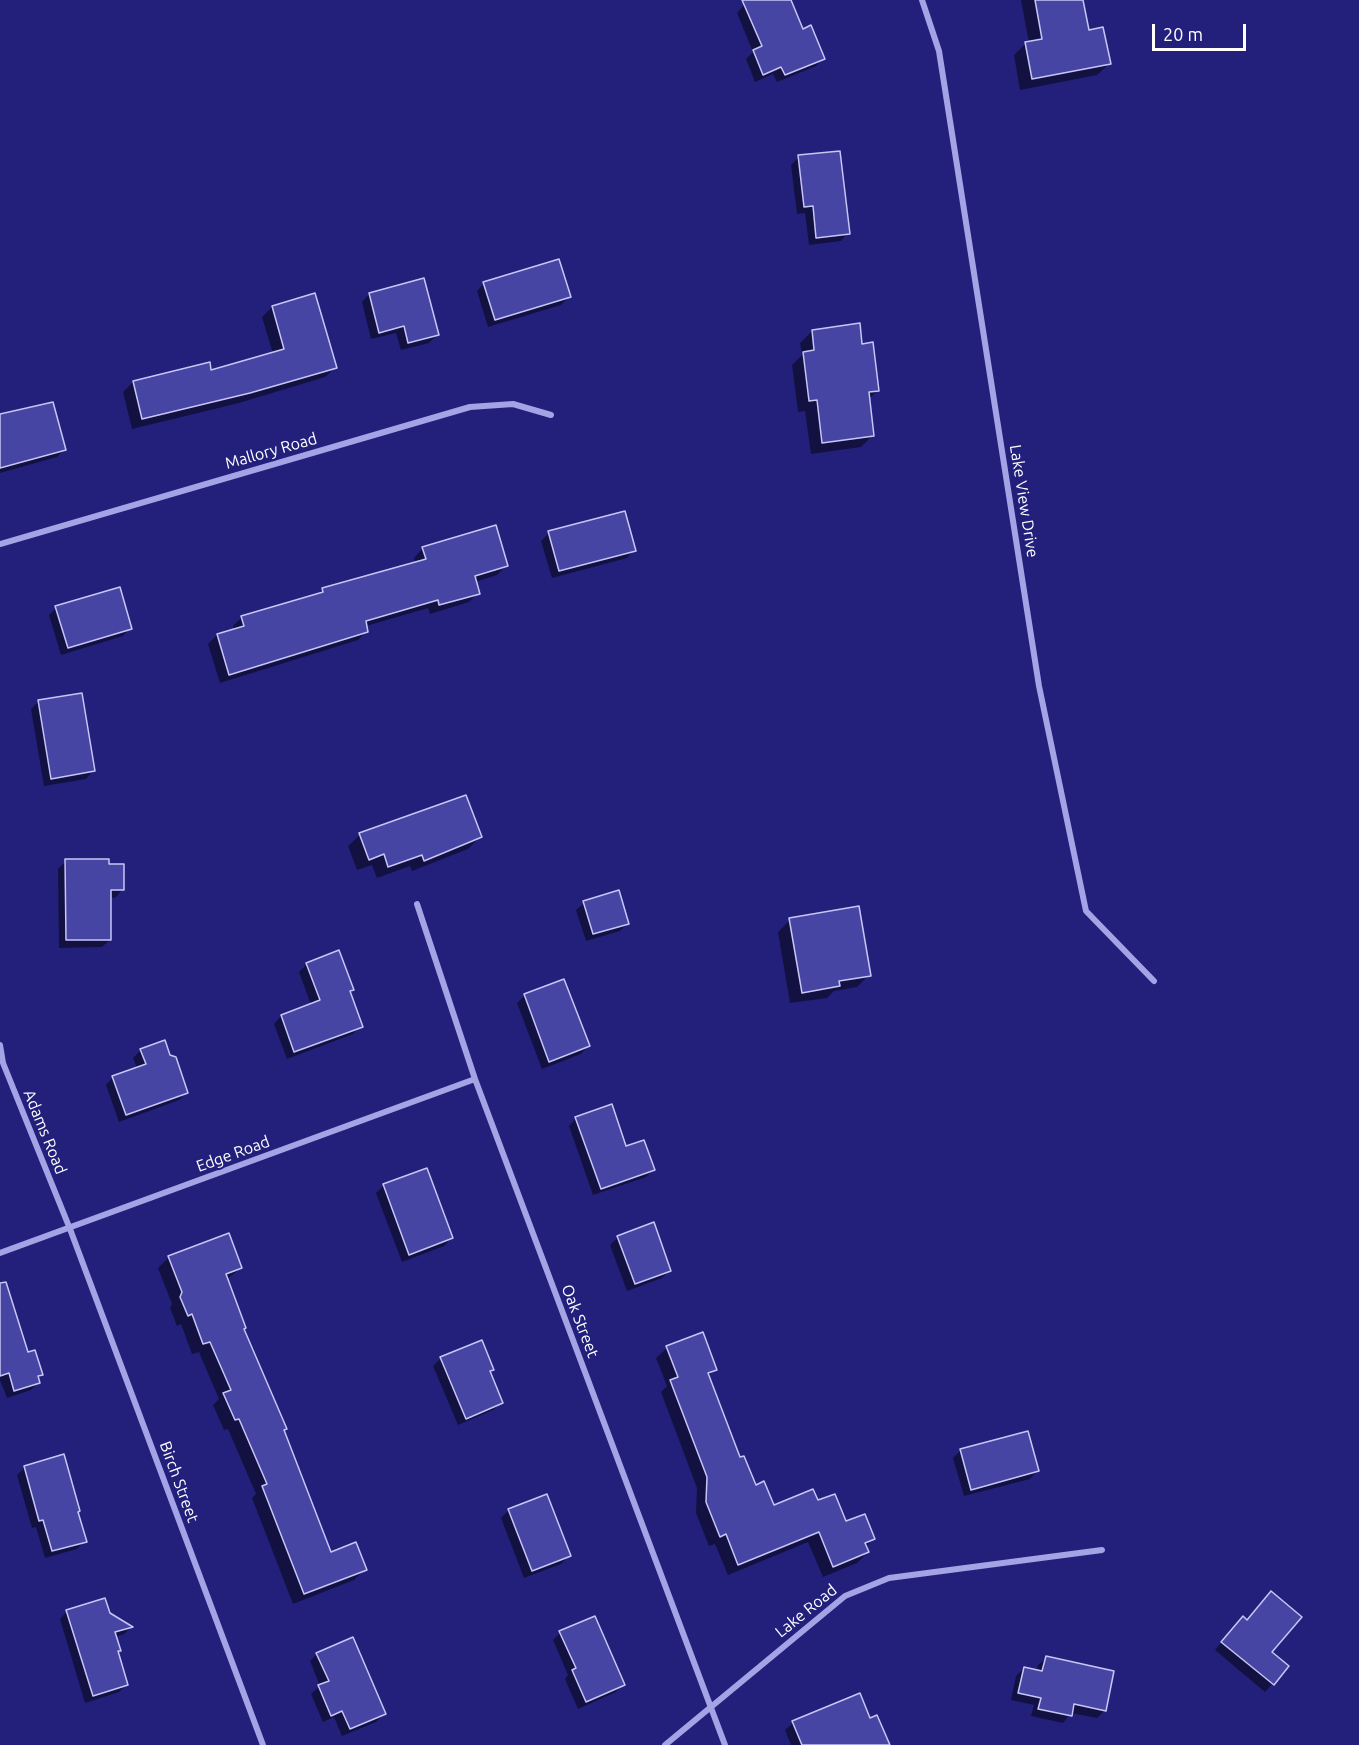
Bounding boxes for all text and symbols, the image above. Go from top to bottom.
scale bar [1155,12,1250,50]
text: 20 m [1163,24,1203,44]
street label: Mallory Road [223,429,319,473]
street label: Lake View Drive [1006,443,1042,559]
street label: Adams Road [19,1087,71,1177]
street label: Edge Road [194,1132,272,1176]
street label: Oak Street [557,1282,603,1360]
street label: Birch Street [155,1439,203,1525]
street label: Lake Road [771,1580,841,1642]

